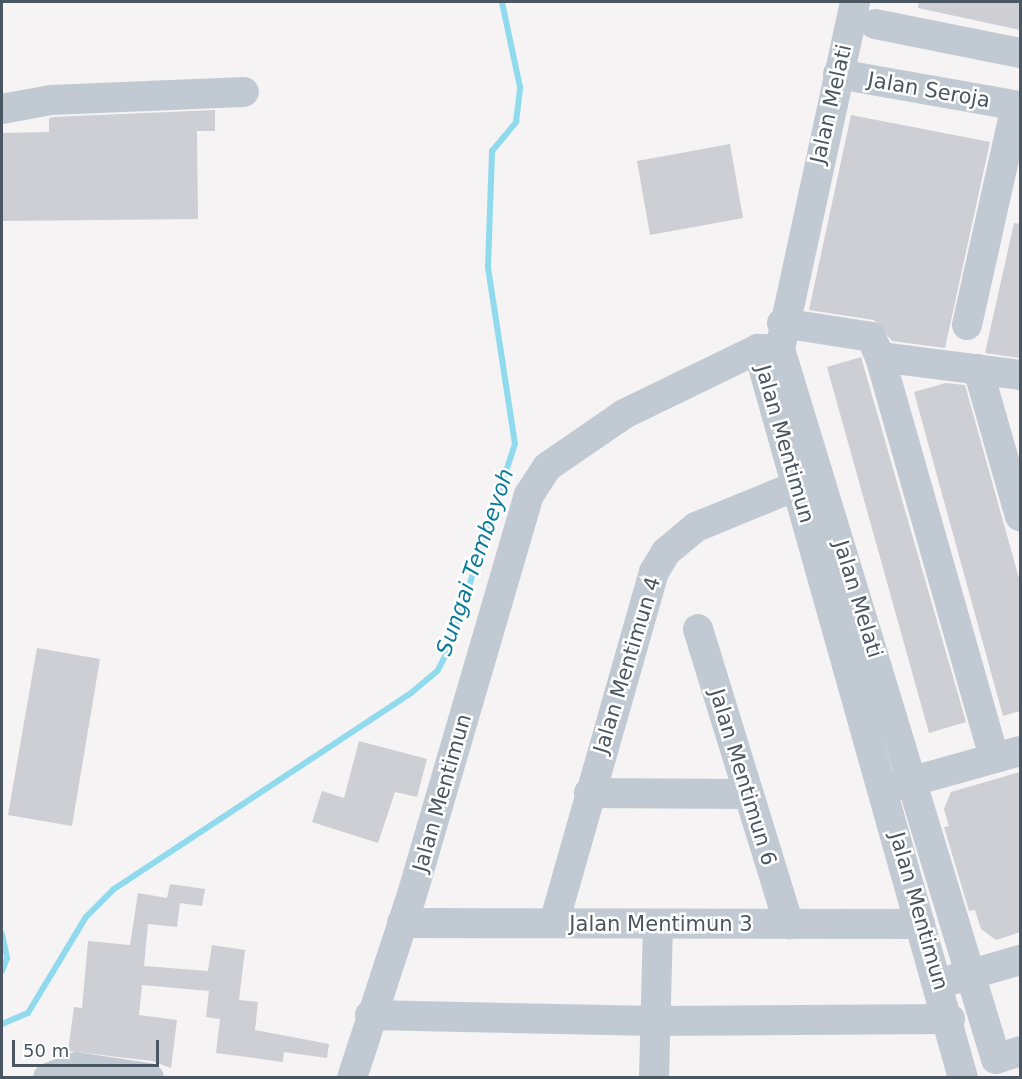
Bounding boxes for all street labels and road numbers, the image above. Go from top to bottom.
street label: Jalan Melati [805,42,857,166]
street label: Jalan Seroja [866,67,992,113]
street label: Jalan Mentimun [750,362,820,526]
street label: Jalan Melati [828,537,888,661]
street label: Jalan Mentimun 4 [588,574,666,756]
street label: Jalan Mentimun 6 [704,686,782,868]
street label: Jalan Mentimun [407,711,477,875]
street label: Jalan Mentimun [884,829,954,993]
street label: Jalan Mentimun 3 [569,911,753,937]

